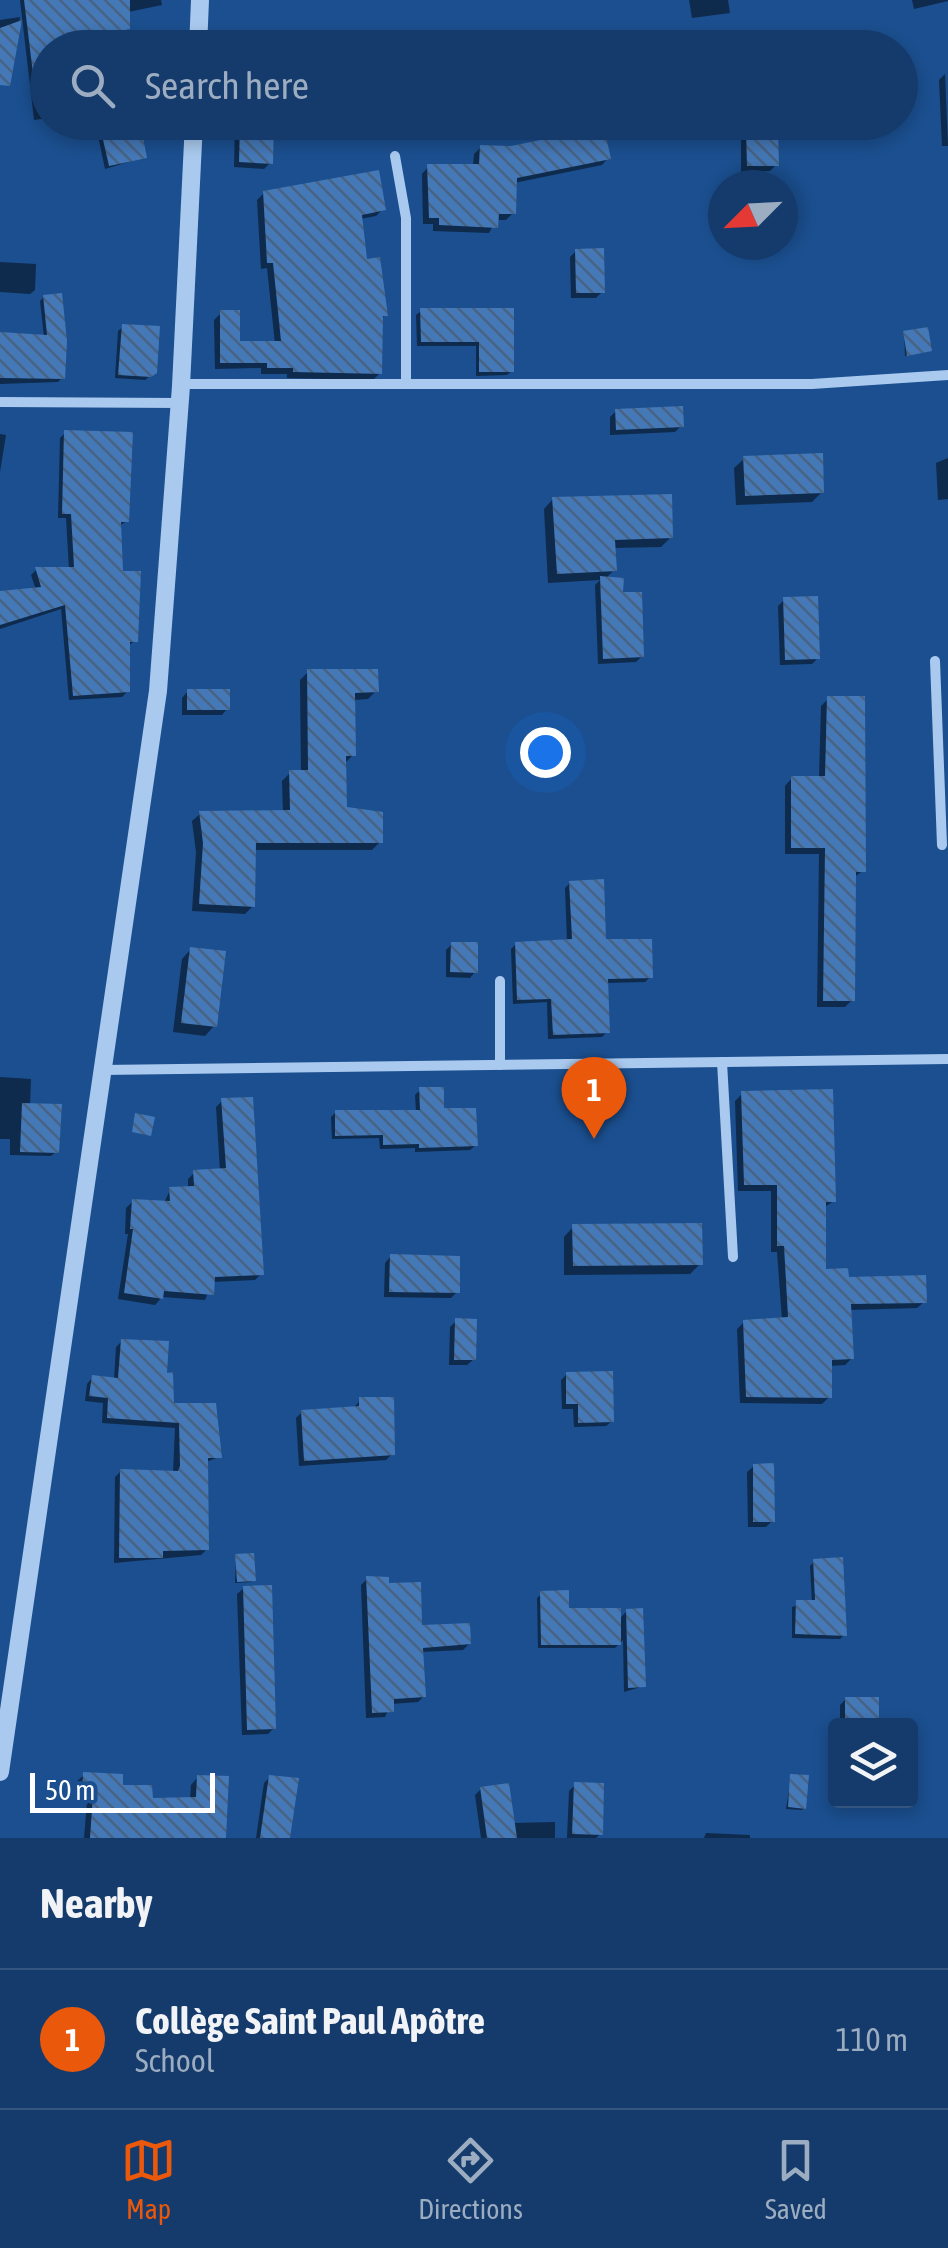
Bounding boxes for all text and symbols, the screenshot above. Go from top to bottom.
search box [30,30,918,140]
icon: search [65,58,120,113]
text: Search here [145,64,309,107]
north arrow [708,170,798,260]
your location [520,727,571,778]
pin: 1 [562,1056,626,1139]
map controls [828,1718,918,1808]
button: layers [828,1718,918,1808]
scale bar [30,1768,215,1812]
text: 50 m [45,1774,95,1806]
text: Nearby [40,1879,153,1927]
text: Collège Saint Paul Apôtre [135,1999,485,2042]
text: 1 [65,2021,80,2058]
text: 110 m [835,2021,908,2058]
text: School [135,2042,214,2079]
tab: Map [121,2133,176,2225]
tab: Directions [418,2133,523,2225]
tab: Saved [765,2133,827,2225]

